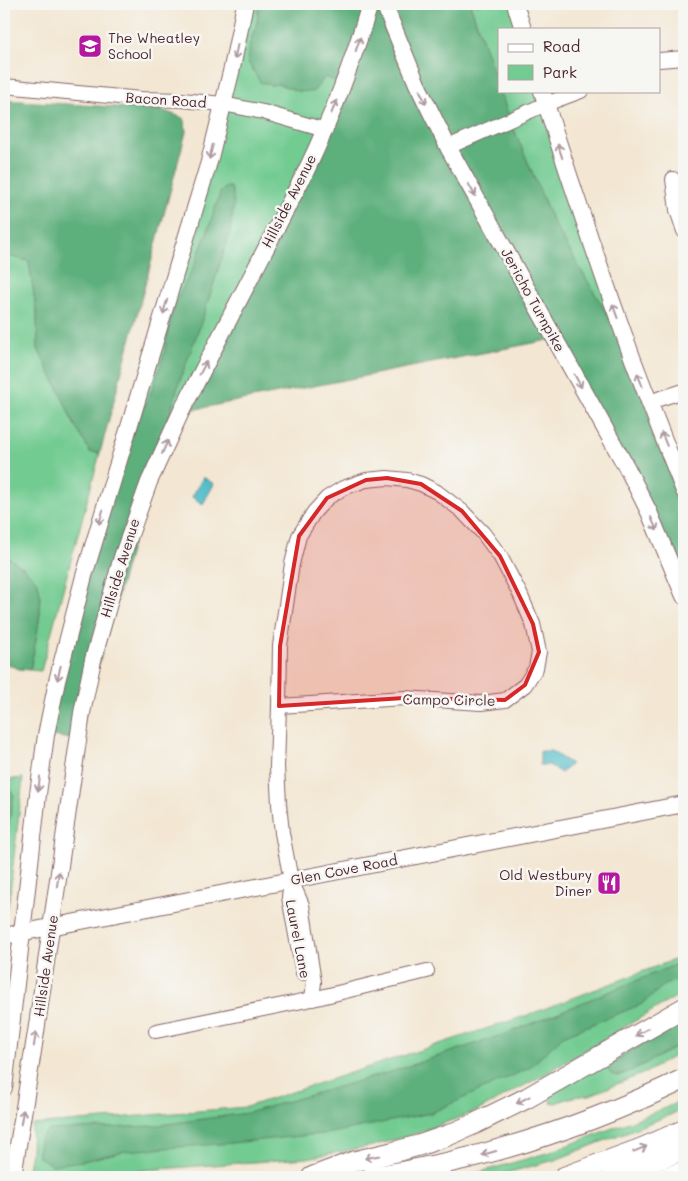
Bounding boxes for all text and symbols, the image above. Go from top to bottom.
place label: The Wheatley School [108,28,200,63]
legend [498,28,660,92]
school or university icon: The Wheatley School [77,33,103,59]
one-way arrow [353,36,363,52]
text: Road [543,36,580,56]
one-way arrow [230,43,240,59]
text: Park [543,62,577,82]
street label: Bacon Road [125,87,207,112]
one-way arrow [419,89,428,104]
one-way arrow [330,100,340,115]
one-way arrow [206,143,215,159]
one-way arrow [555,143,565,159]
street label: Hillside Avenue [257,151,320,251]
one-way arrow [467,182,477,196]
street label: Jericho Turnpike [497,244,570,355]
one-way arrow [160,299,170,315]
one-way arrow [610,304,619,319]
one-way arrow [199,361,208,376]
one-way arrow [635,372,644,388]
one-way arrow [574,373,583,388]
one-way arrow [658,432,668,447]
one-way arrow [160,440,170,455]
one-way arrow [96,508,106,524]
street label: Hillside Avenue [95,516,144,620]
one-way arrow [650,516,660,531]
one-way arrow [54,665,63,681]
street label: Campo Circle [402,689,496,710]
one-way arrow [34,775,44,791]
street label: Glen Cove Road [289,850,399,889]
place label: Old Westbury Diner [499,865,592,900]
restaurant icon: Old Westbury Diner [596,870,622,896]
one-way arrow [53,872,63,888]
street label: Laurel Lane [282,898,315,980]
street label: Hillside Avenue [29,914,62,1018]
one-way arrow [634,1027,649,1037]
one-way arrow [30,1031,40,1047]
one-way arrow [516,1096,531,1105]
one-way arrow [18,1109,28,1125]
one-way arrow [632,1143,647,1153]
one-way arrow [482,1148,498,1158]
one-way arrow [364,1153,380,1162]

